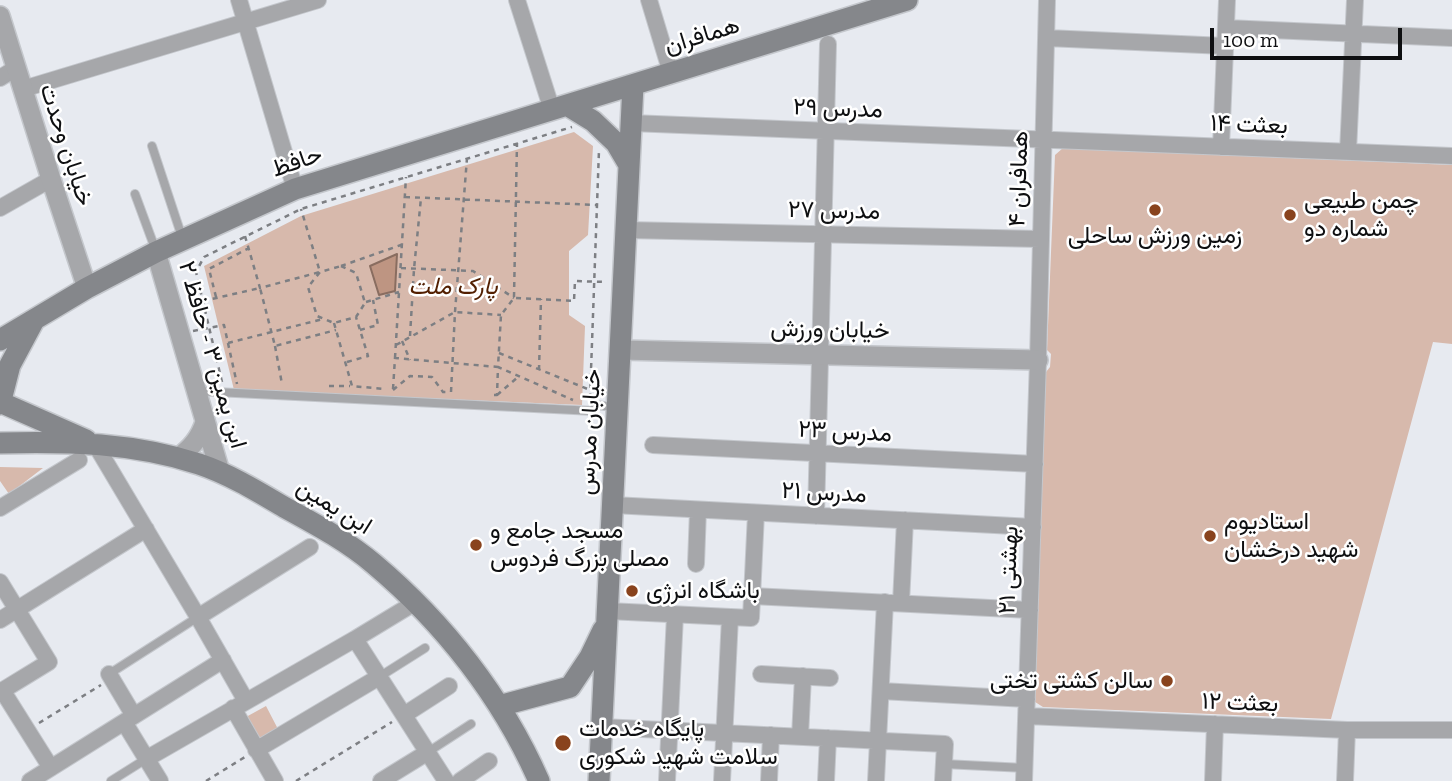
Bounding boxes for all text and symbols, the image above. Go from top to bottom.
street label: همافران [661,11,743,61]
scale bar [1214,14,1406,58]
text: 100 m [1223,27,1278,52]
street label: خیابان وحدت [33,80,99,210]
street label: مدرس ۲۹ [793,93,883,125]
street label: بعثت ۱۴ [1210,109,1288,141]
street label: همافران ۴ [1003,130,1035,228]
street label: حافظ [268,140,326,184]
place label: چمن طبیعی شماره دو [1304,187,1419,243]
street label: مدرس ۲۷ [788,196,880,226]
marker: زمین ورزش ساحلی [1147,202,1163,218]
marker: چمن طبیعی شماره دو [1282,207,1298,223]
place label: زمین ورزش ساحلی [1068,222,1242,250]
street label: ابن یمین ۳ - حافظ ۲ [171,258,253,452]
park label: پارک ملت [409,273,497,301]
street label: خیابان ورزش [770,315,890,345]
street label: خیابان مدرس [572,368,608,496]
street label: مدرس ۲۳ [797,415,893,449]
street label: ابن یمین [291,473,377,541]
street label: مدرس ۲۱ [781,476,867,510]
place label: استادیوم شهید درخشان [1224,508,1358,564]
place label: مسجد جامع و مصلی بزرگ فردوس [490,517,669,573]
street label: بهشتی ۲۱ [993,525,1025,615]
marker: استادیوم شهید درخشان [1202,528,1218,544]
marker: مسجد جامع و مصلی بزرگ فردوس [468,537,484,553]
place label: باشگاه انرژی [646,577,760,605]
marker: باشگاه انرژی [624,583,640,599]
place label: سالن کشتی تختی [990,667,1153,695]
marker: سالن کشتی تختی [1159,673,1175,689]
street label: بعثت ۱۲ [1201,687,1279,719]
place label: پایگاه خدمات سلامت شهید شکوری [579,715,778,771]
marker: پایگاه خدمات سلامت شهید شکوری [553,733,573,753]

